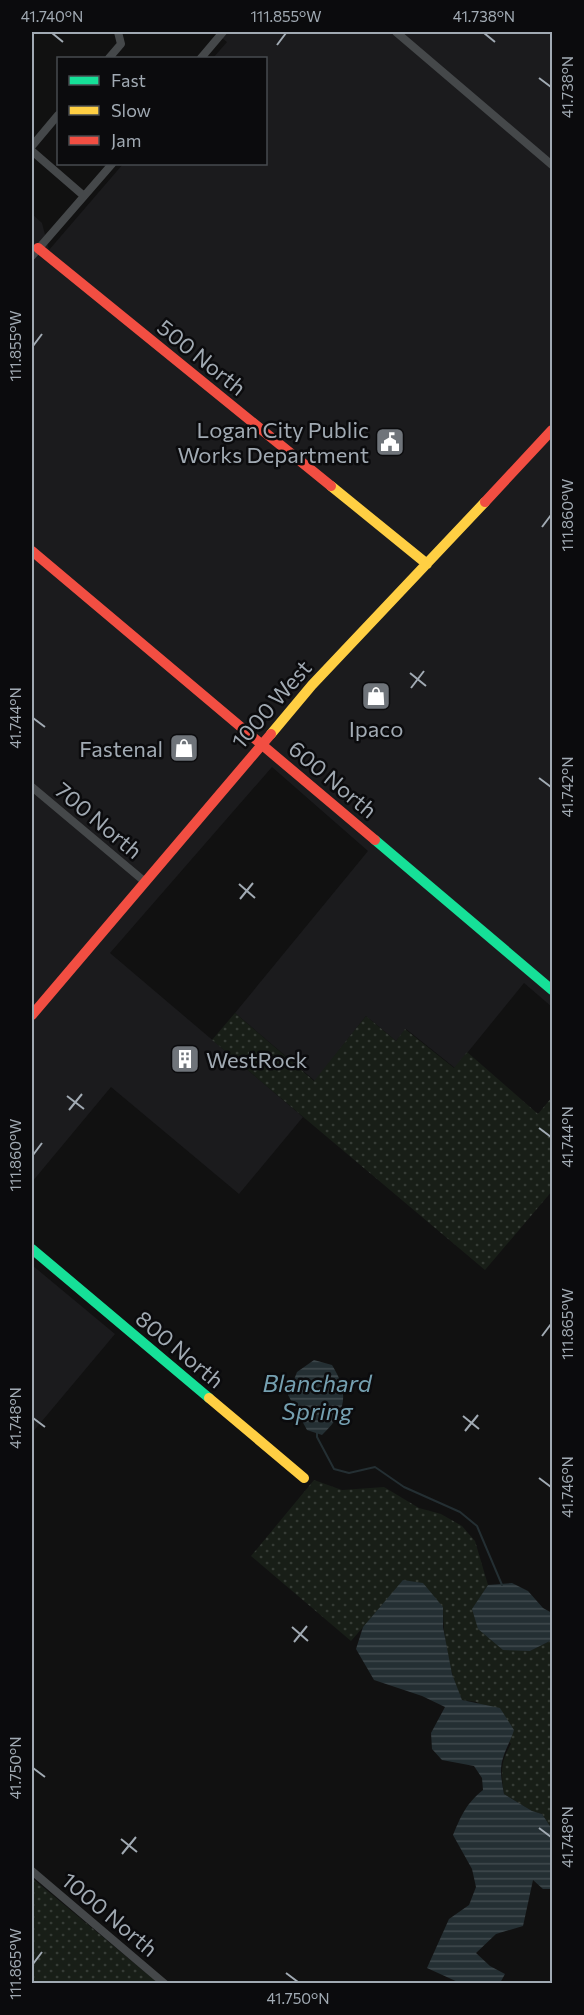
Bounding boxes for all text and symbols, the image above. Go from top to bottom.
text: 41.740°N [21,7,83,25]
text: 111.855°W [250,7,322,25]
text: 41.738°N [453,7,515,25]
text: 41.738°N [558,56,576,118]
legend [57,57,267,165]
text: Fast [111,69,146,91]
text: Slow [111,99,151,121]
text: Jam [111,129,141,151]
text: 111.855°W [6,310,24,382]
street label: 500 North [152,313,252,401]
place label: Logan City Public Works Department [177,416,369,468]
public building icon: Logan City Public Works Department [374,426,406,458]
text: 111.860°W [558,479,576,551]
street label: 1000 West [225,654,317,754]
shop icon: Ipaco [360,680,392,712]
text: 41.744°N [6,687,24,749]
place label: Ipaco [349,715,403,742]
shop icon: Fastenal [168,732,200,764]
street label: 600 North [284,734,382,824]
place label: Fastenal [79,735,163,762]
text: 41.742°N [558,757,576,817]
street label: 700 North [50,776,148,864]
building icon: WestRock [169,1043,201,1075]
place label: WestRock [206,1046,308,1073]
text: 41.744°N [558,1106,576,1168]
text: 111.860°W [6,1119,24,1191]
text: 111.865°W [558,1288,576,1360]
street label: 800 North [131,1304,229,1394]
water label: Blanchard Spring [262,1368,373,1425]
text: 41.748°N [6,1387,24,1449]
text: 41.746°N [558,1456,576,1518]
text: 41.750°N [6,1737,24,1799]
text: 41.748°N [558,1806,576,1868]
street label: 1000 North [57,1866,163,1962]
text: 111.865°W [6,1928,24,2000]
text: 41.750°N [267,1989,329,2007]

